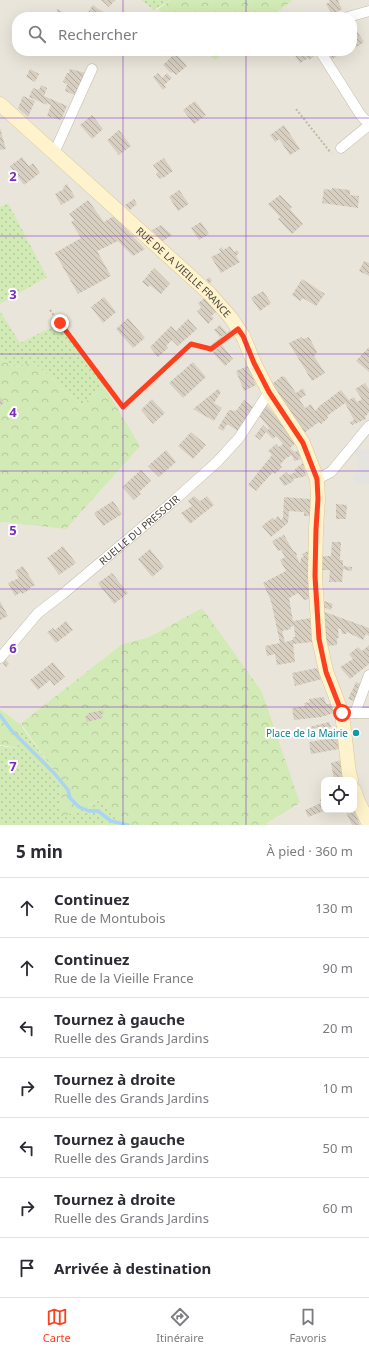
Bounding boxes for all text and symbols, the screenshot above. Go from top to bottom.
search box [12,12,357,56]
icon: search [26,23,48,45]
text: Rechercher [58,24,138,44]
text: 2 [9,167,17,185]
street label: RUE DE LA VIEILLE FRANCE [133,224,234,320]
text: 3 [9,285,17,303]
route end [51,314,69,332]
text: 4 [9,403,17,421]
street label: RUELLE DU PRESSOIR [96,491,183,568]
text: 5 [9,521,17,539]
text: 6 [9,639,17,657]
route start [333,704,351,722]
place label: Place de la Mairie [266,726,348,740]
marker: Place de la Mairie [351,728,361,738]
text: 7 [9,757,17,775]
map controls [321,777,357,813]
button: locate [321,777,357,813]
text: 5 min [16,840,63,863]
text: À pied · 360 m [267,842,353,860]
text: Continuez [54,889,129,909]
icon: ahead [16,897,38,919]
text: 130 m [315,899,353,917]
text: Rue de Montubois [54,909,165,927]
text: Continuez [54,949,129,969]
icon: ahead [16,957,38,979]
text: 90 m [323,959,353,977]
text: Rue de la Vieille France [54,969,194,987]
text: Tournez à gauche [54,1009,185,1029]
icon: left [16,1017,38,1039]
text: 20 m [323,1019,353,1037]
text: Ruelle des Grands Jardins [54,1029,209,1047]
text: Tournez à droite [54,1069,175,1089]
icon: right [16,1077,38,1099]
text: 10 m [323,1079,353,1097]
text: Ruelle des Grands Jardins [54,1089,209,1107]
text: Tournez à gauche [54,1129,185,1149]
icon: left [16,1137,38,1159]
text: 50 m [323,1139,353,1157]
text: Ruelle des Grands Jardins [54,1149,209,1167]
text: Tournez à droite [54,1189,175,1209]
icon: right [16,1197,38,1219]
text: 60 m [323,1199,353,1217]
text: Ruelle des Grands Jardins [54,1209,209,1227]
icon: arrive [16,1257,38,1279]
text: Arrivée à destination [54,1258,211,1278]
tab: Carte [43,1306,71,1345]
tab: Itinéraire [156,1306,204,1345]
tab: Favoris [289,1306,326,1345]

